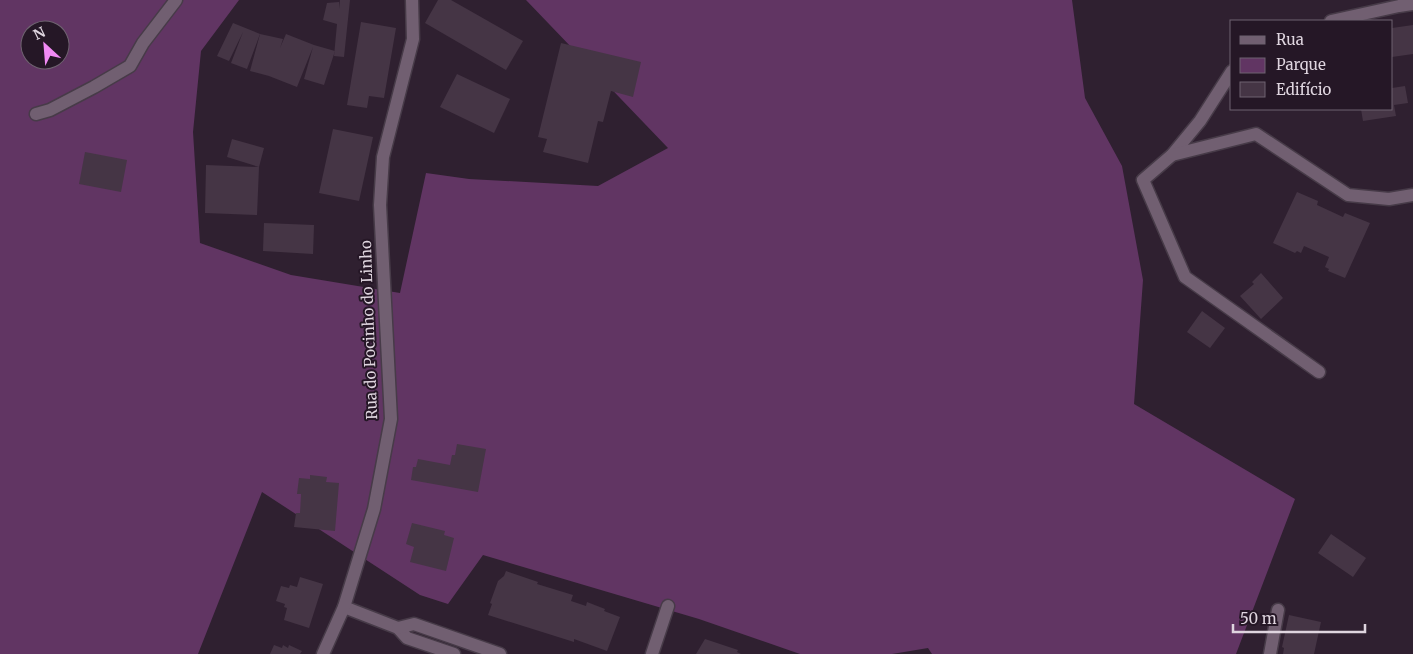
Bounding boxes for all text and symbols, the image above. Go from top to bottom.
north arrow [20,20,70,70]
legend [1230,20,1393,110]
text: N [30,23,48,44]
text: Rua [1276,30,1304,49]
text: Parque [1276,55,1326,74]
text: Edifício [1276,80,1332,99]
street label: Rua do Pocinho do Linho [356,240,381,420]
scale bar [1233,602,1366,634]
text: 50 m [1240,609,1277,628]

